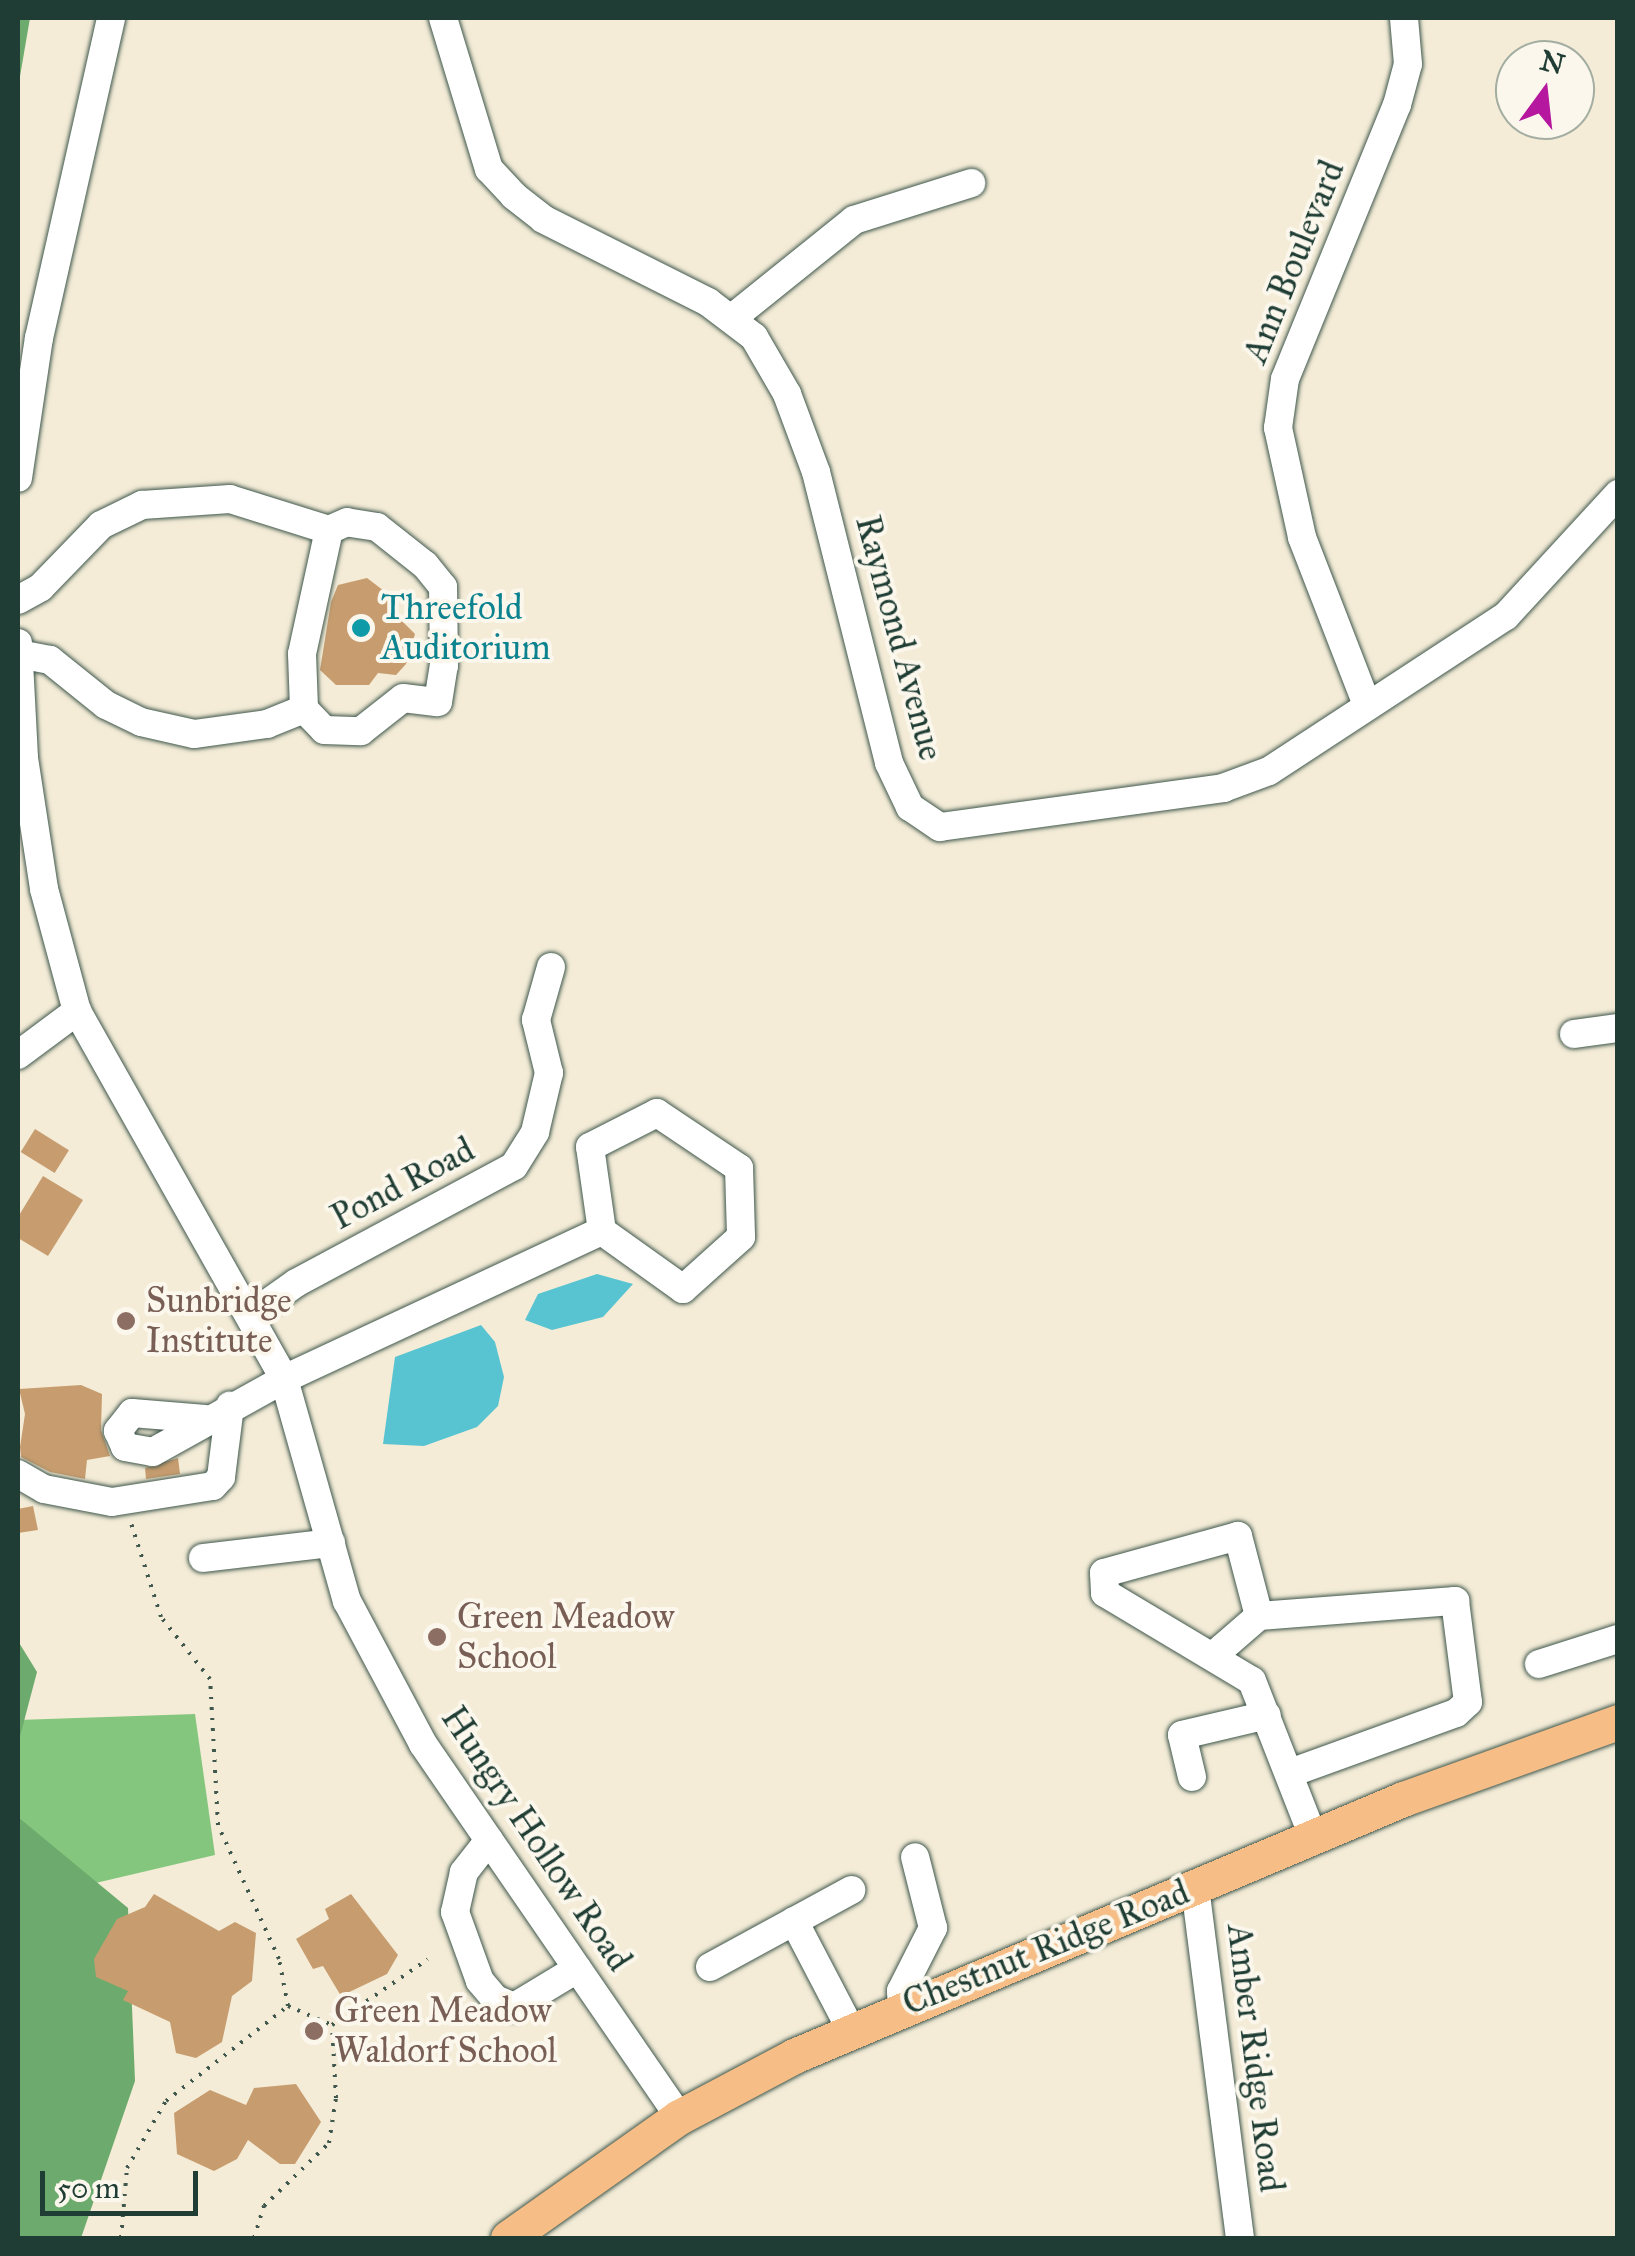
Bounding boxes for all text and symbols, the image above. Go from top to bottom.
north arrow [1495,40,1595,140]
text: N [1536,42,1568,82]
street label: Ann Boulevard [1234,155,1354,369]
street label: Raymond Avenue [846,511,952,765]
place label: Threefold Auditorium [381,587,551,669]
marker: Threefold Auditorium [350,617,372,639]
street label: Pond Road [324,1129,482,1239]
place label: Sunbridge Institute [146,1280,292,1362]
marker: Sunbridge Institute [115,1310,137,1332]
place label: Green Meadow School [457,1596,674,1678]
marker: Green Meadow School [426,1626,448,1648]
street label: Hungry Hollow Road [432,1699,640,1979]
street label: Chestnut Ridge Road [897,1871,1195,2025]
street label: Amber Ridge Road [1218,1922,1292,2194]
place label: Green Meadow Waldorf School [334,1990,557,2072]
marker: Green Meadow Waldorf School [303,2020,325,2042]
scale bar [45,2151,202,2213]
text: 50 m [57,2170,120,2206]

